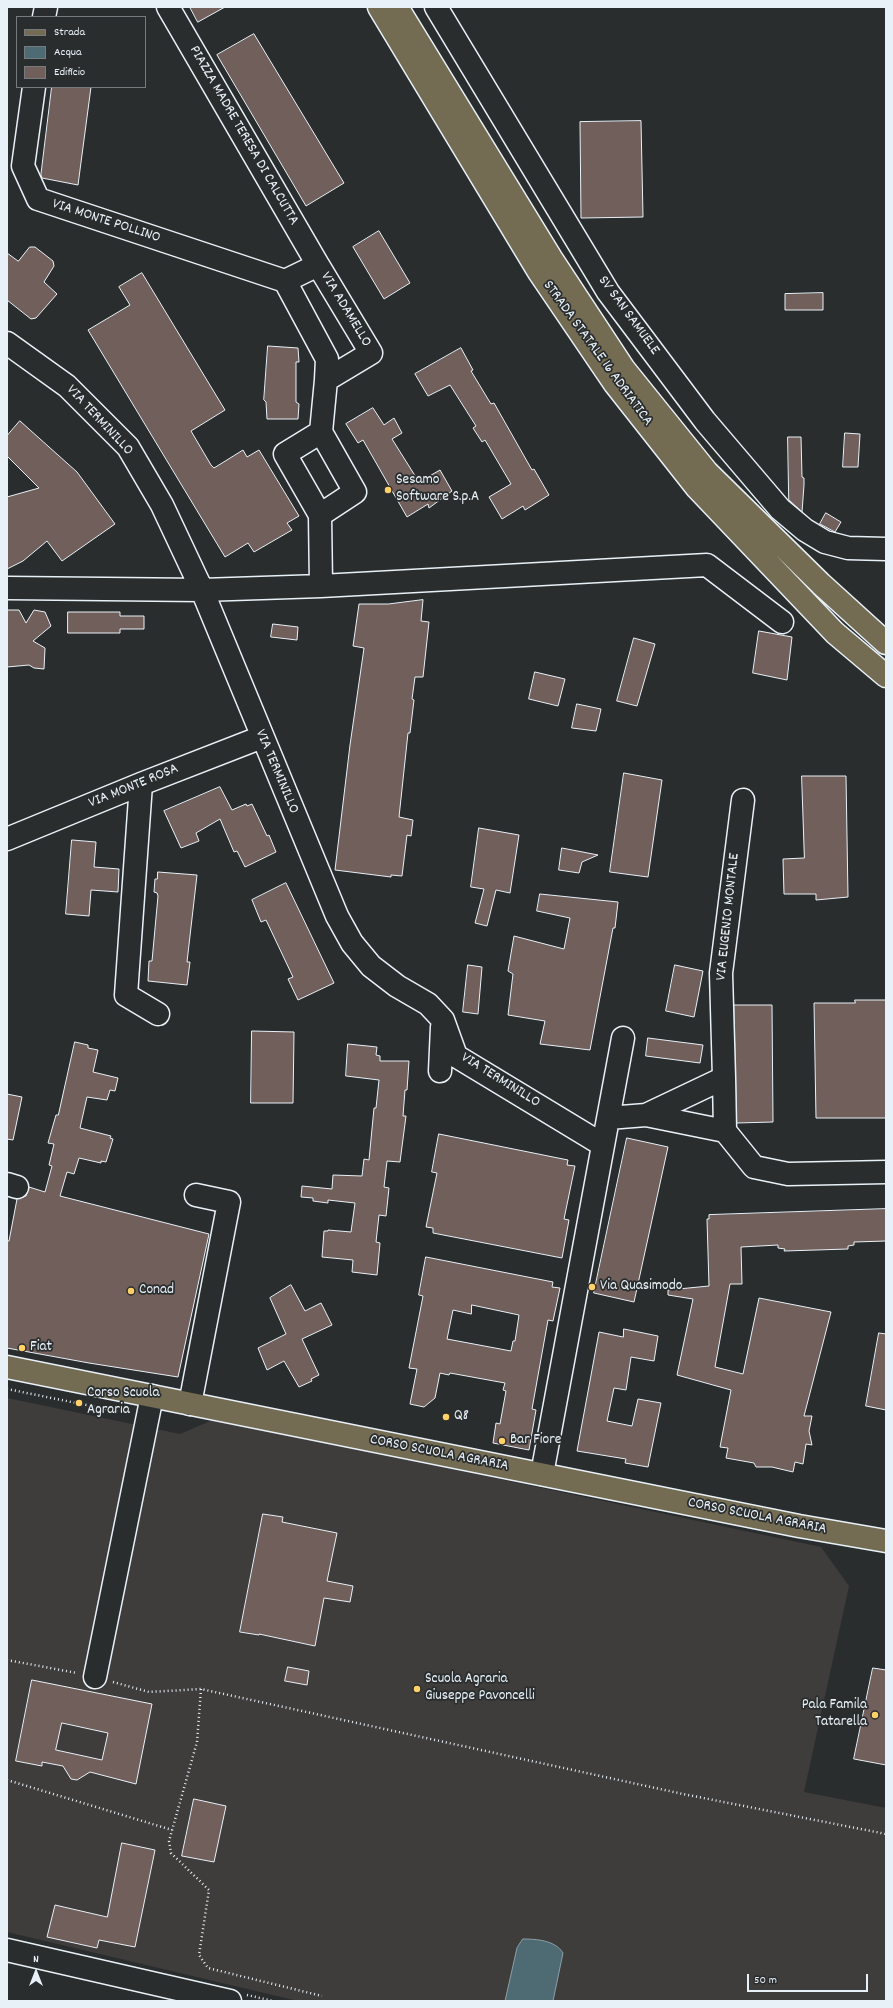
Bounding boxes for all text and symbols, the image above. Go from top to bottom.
legend [16,16,146,88]
text: Strada [54,24,85,41]
street label: PIAZZA MADRE TERESA DI CALCUTTA [184,43,302,229]
text: Acqua [54,44,82,61]
text: Edificio [54,64,85,81]
street label: VIA MONTE POLLINO [50,196,162,248]
street label: VIA ADAMELLO [316,269,374,351]
street label: SV SAN SAMUELE [593,273,663,359]
street label: STRADA STATALE 16 ADRIATICA [538,278,656,430]
street label: VIA TERMINILLO [62,382,136,460]
place label: Sesamo Software S.p.A [396,472,479,507]
marker: Sesamo Software S.p.A [383,485,393,495]
street label: VIA TERMINILLO [250,727,302,817]
street label: VIA MONTE ROSA [86,761,182,813]
street label: VIA EUGENIO MONTALE [713,852,745,982]
street label: VIA TERMINILLO [457,1050,543,1112]
place label: Via Quasimodo [600,1278,682,1296]
place label: Conad [139,1282,174,1300]
marker: Via Quasimodo [587,1282,597,1292]
marker: Conad [126,1286,136,1296]
place label: Fiat [30,1339,52,1357]
marker: Fiat [17,1343,27,1353]
place label: Corso Scuola Agraria [87,1385,159,1420]
marker: Corso Scuola Agraria [74,1398,84,1408]
place label: Q8 [454,1408,469,1426]
marker: Q8 [441,1412,451,1422]
street label: CORSO SCUOLA AGRARIA [368,1432,510,1476]
place label: Bar Fiore [510,1432,561,1450]
marker: Bar Fiore [497,1436,507,1446]
street label: CORSO SCUOLA AGRARIA [686,1495,828,1539]
place label: Scuola Agraria Giuseppe Pavoncelli [425,1671,535,1706]
marker: Scuola Agraria Giuseppe Pavoncelli [412,1684,422,1694]
place label: Pala Famila Tatarella [802,1697,867,1732]
marker: Pala Famila Tatarella [870,1710,880,1720]
north arrow [16,1952,56,1992]
text: N [33,1952,39,1968]
scale bar [749,1966,870,1992]
text: 50 m [754,1972,777,1989]

